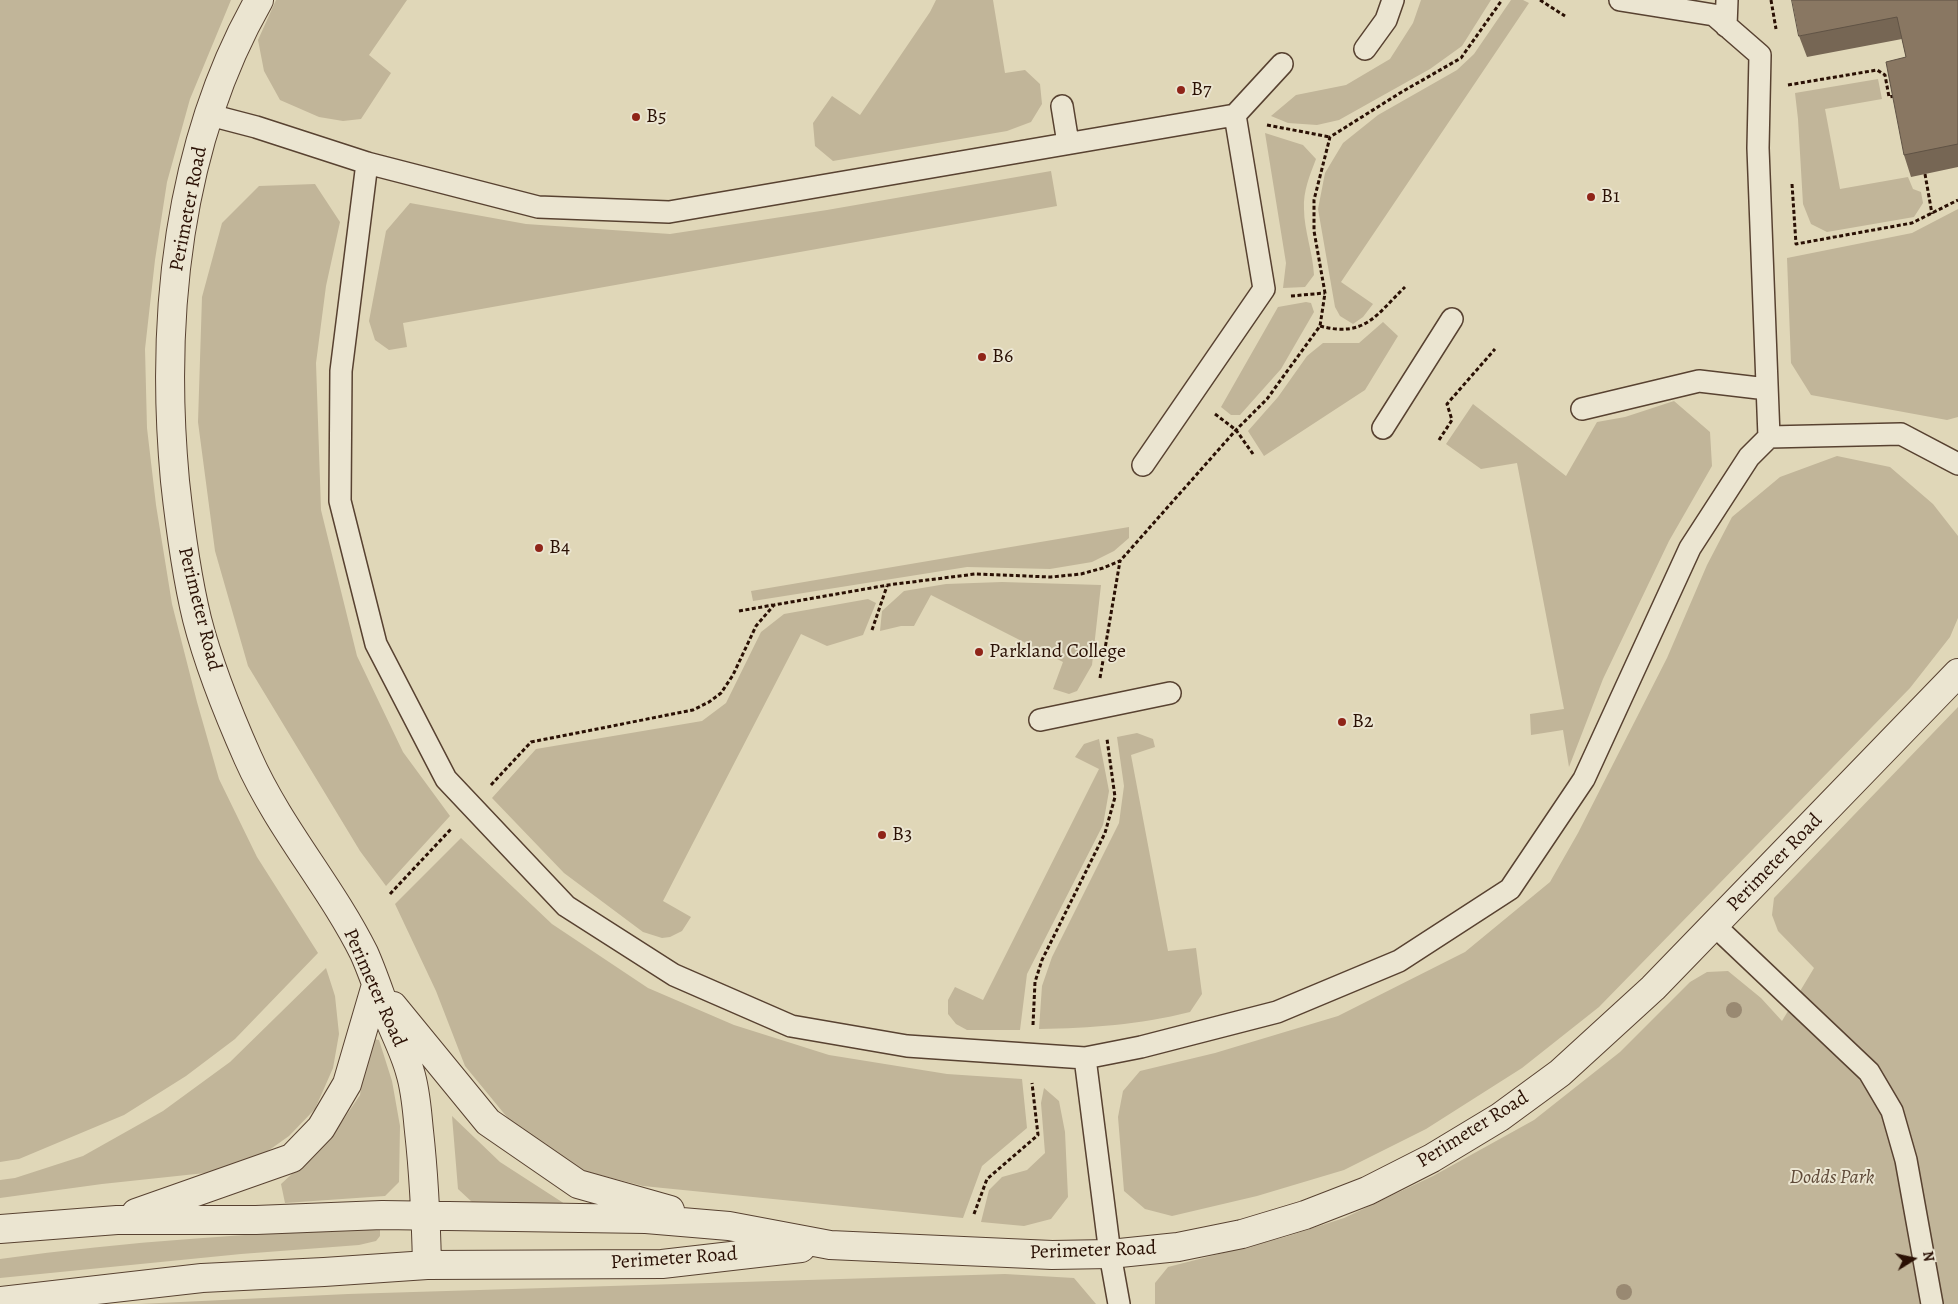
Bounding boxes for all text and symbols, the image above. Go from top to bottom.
place label: B7 [1191,78,1211,102]
marker: B7 [1175,84,1187,96]
place label: B5 [646,105,667,129]
marker: B5 [630,111,642,123]
street label: Perimeter Road [165,144,213,274]
place label: B1 [1601,185,1620,209]
marker: B1 [1585,191,1597,203]
place label: B6 [992,345,1013,369]
marker: B6 [976,351,988,363]
place label: B4 [549,536,570,560]
marker: B4 [533,542,545,554]
street label: Perimeter Road [172,545,226,673]
place label: Parkland College [989,640,1126,664]
marker: Parkland College [973,646,985,658]
place label: B2 [1352,710,1373,734]
marker: B2 [1336,716,1348,728]
street label: Perimeter Road [1722,809,1828,917]
place label: B3 [892,823,912,847]
marker: B3 [876,829,888,841]
street label: Perimeter Road [337,925,411,1051]
street label: Perimeter Road [1413,1086,1533,1174]
park label: Dodds Park [1790,1166,1874,1190]
north arrow [1888,1234,1938,1284]
street label: Perimeter Road [1029,1237,1157,1265]
street label: Perimeter Road [610,1243,738,1275]
text: N [1918,1250,1939,1263]

